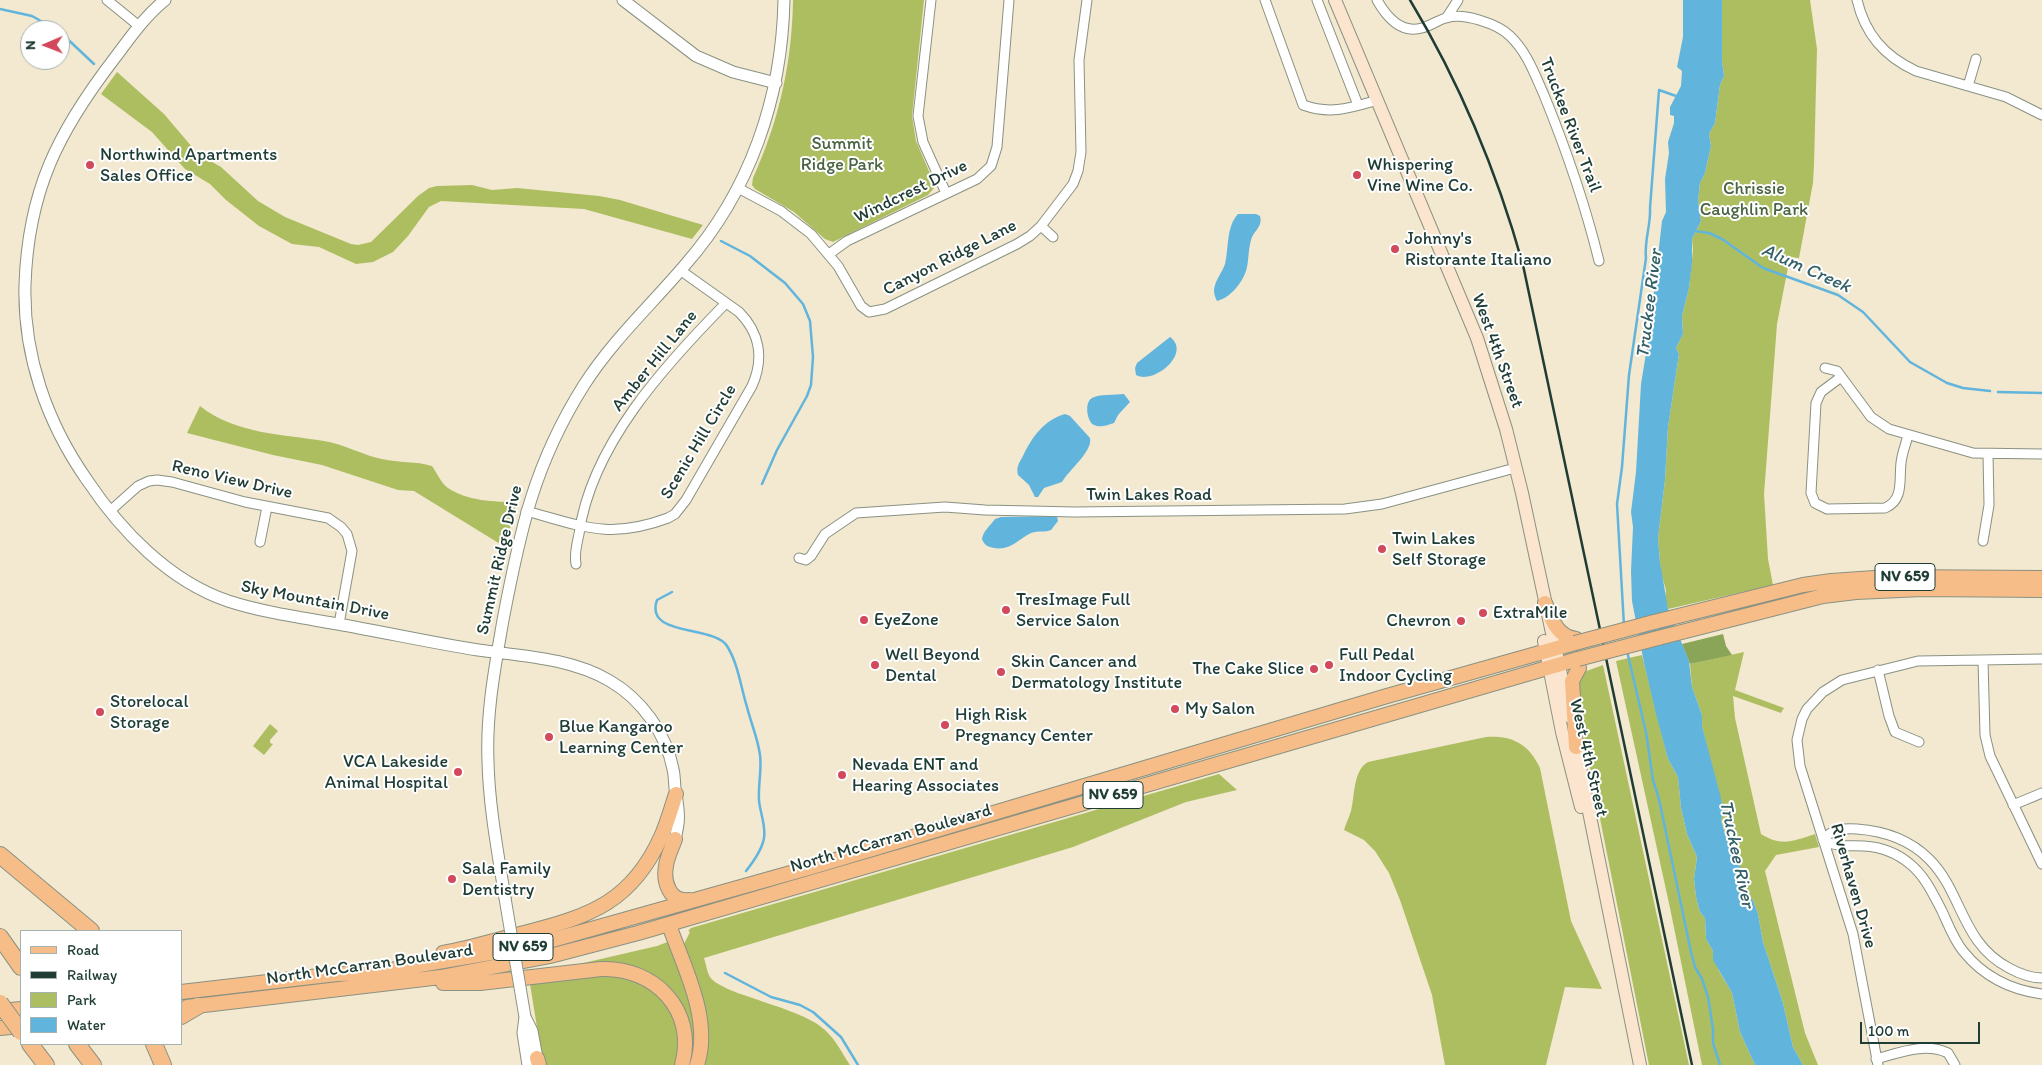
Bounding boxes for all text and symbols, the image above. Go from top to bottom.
north arrow [20,20,70,70]
text: N [22,40,39,50]
street label: Truckee River Trail [1534,54,1606,196]
park label: Summit Ridge Park [801,133,883,176]
place label: Northwind Apartments Sales Office [100,144,277,186]
place label: Whispering Vine Wine Co. [1367,154,1473,196]
street label: Windcrest Drive [851,155,971,229]
marker: Northwind Apartments Sales Office [84,159,96,171]
marker: Whispering Vine Wine Co. [1351,169,1363,181]
park label: Chrissie Caughlin Park [1700,178,1808,220]
street label: Canyon Ridge Lane [879,215,1021,301]
place label: Johnny's Ristorante Italiano [1405,228,1552,270]
water label: Alum Creek [1758,239,1854,299]
marker: Johnny's Ristorante Italiano [1389,243,1401,255]
water label: Truckee River [1632,248,1668,360]
street label: West 4th Street [1466,291,1528,411]
street label: Amber Hill Lane [607,306,703,416]
street label: Scenic Hill Circle [656,381,742,503]
street label: Reno View Drive [169,456,295,504]
street label: Summit Ridge Drive [472,483,528,637]
street label: Twin Lakes Road [1086,484,1212,506]
place label: Twin Lakes Self Storage [1392,528,1486,570]
marker: Twin Lakes Self Storage [1376,543,1388,555]
road number: NV 659 [1875,564,1935,590]
street label: Sky Mountain Drive [239,576,391,626]
place label: TresImage Full Service Salon [1016,589,1130,632]
place label: ExtraMile [1493,602,1567,624]
marker: TresImage Full Service Salon [1000,604,1012,616]
marker: ExtraMile [1477,607,1489,619]
place label: EyeZone [874,609,939,631]
place label: Chevron [1386,610,1451,632]
marker: EyeZone [858,614,870,626]
marker: Chevron [1455,615,1467,627]
place label: Well Beyond Dental [885,644,980,686]
place label: Full Pedal Indoor Cycling [1339,644,1452,686]
place label: Skin Cancer and Dermatology Institute [1011,651,1182,694]
place label: The Cake Slice [1192,658,1304,680]
marker: Well Beyond Dental [869,659,881,671]
marker: Full Pedal Indoor Cycling [1323,659,1335,671]
marker: The Cake Slice [1308,663,1320,675]
marker: Skin Cancer and Dermatology Institute [995,666,1007,678]
place label: Storelocal Storage [110,691,189,734]
street label: West 4th Street [1564,697,1612,819]
place label: My Salon [1185,698,1255,720]
marker: My Salon [1169,703,1181,715]
place label: High Risk Pregnancy Center [955,704,1093,746]
marker: Storelocal Storage [94,706,106,718]
place label: Blue Kangaroo Learning Center [559,716,683,759]
marker: High Risk Pregnancy Center [939,719,951,731]
marker: Blue Kangaroo Learning Center [543,731,555,743]
place label: VCA Lakeside Animal Hospital [325,751,448,794]
place label: Nevada ENT and Hearing Associates [852,754,999,796]
marker: VCA Lakeside Animal Hospital [452,766,464,778]
marker: Nevada ENT and Hearing Associates [836,769,848,781]
road number: NV 659 [1083,782,1143,808]
water label: Truckee River [1713,798,1759,910]
street label: North McCarran Boulevard [788,800,994,878]
street label: Riverhaven Drive [1825,821,1881,951]
place label: Sala Family Dentistry [462,858,551,901]
marker: Sala Family Dentistry [446,873,458,885]
legend [20,930,182,1045]
road number: NV 659 [493,934,553,960]
street label: North McCarran Boulevard [265,940,475,990]
text: Road [67,941,99,959]
text: Railway [67,966,117,984]
text: Park [67,991,97,1009]
scale bar [1862,1012,1982,1044]
text: Water [67,1016,105,1034]
text: 100 m [1868,1022,1909,1040]

